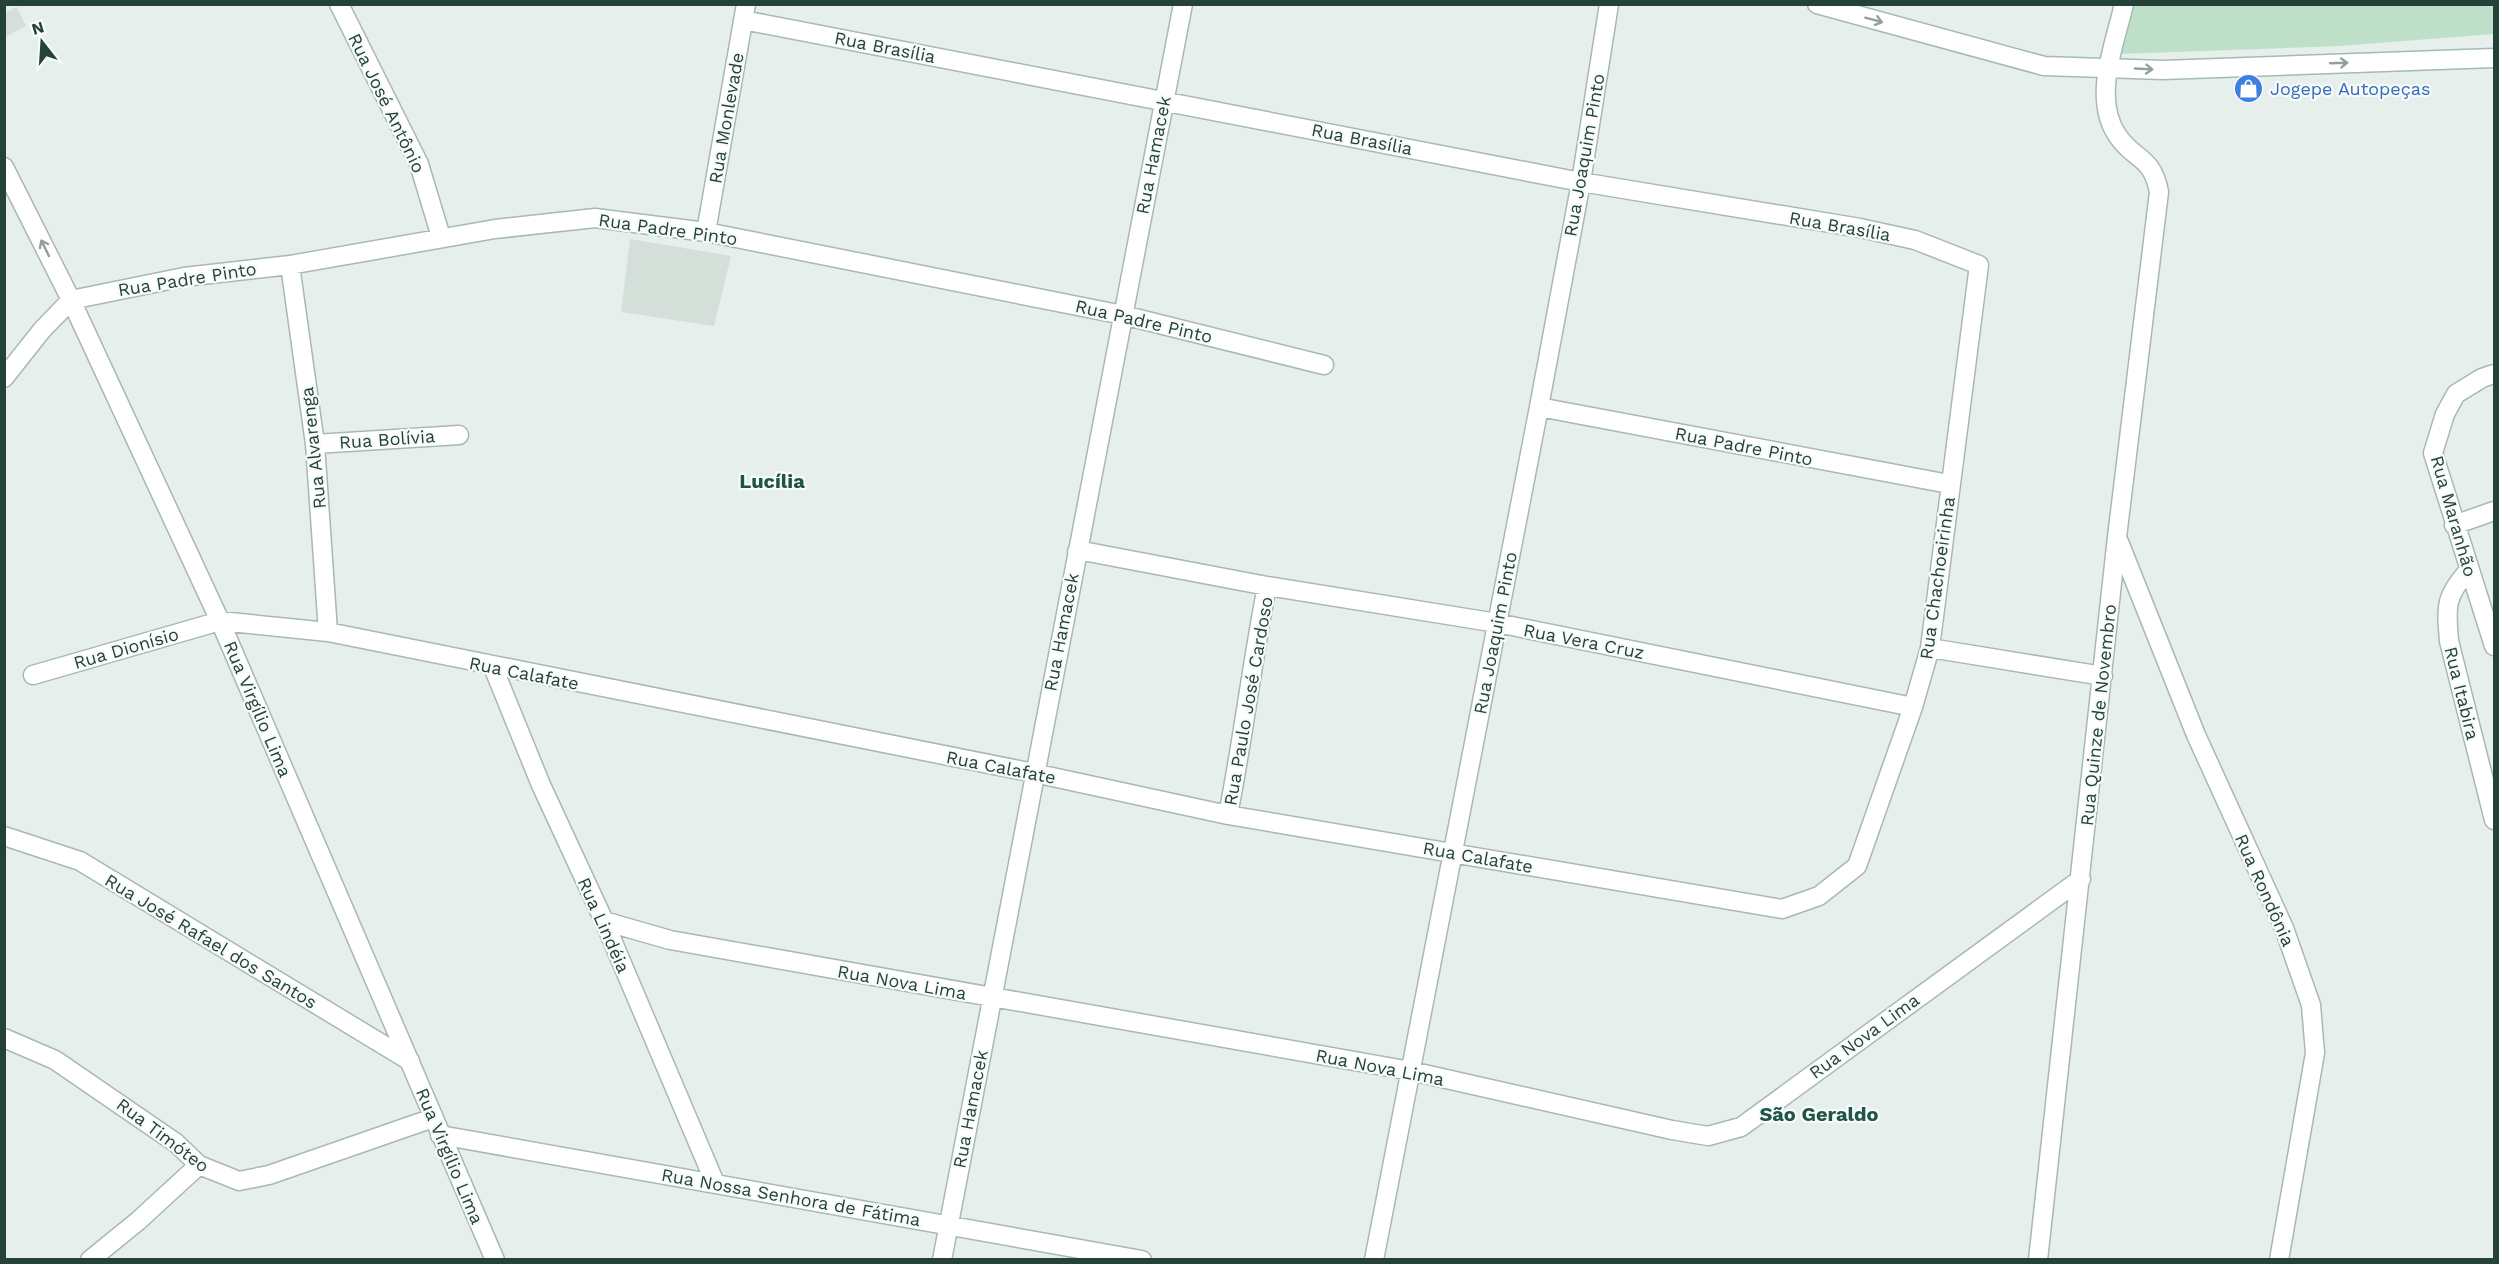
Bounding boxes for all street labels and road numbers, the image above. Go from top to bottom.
street label: Rua Brasília [833,27,937,67]
street label: Rua José Antônio [344,30,430,176]
street label: Rua Monlevade [704,51,748,185]
street label: Rua Joaquim Pinto [1559,72,1609,238]
street label: Rua Hamacek [1131,94,1175,216]
street label: Rua Brasília [1310,119,1414,159]
street label: Rua Brasília [1788,207,1892,245]
street label: Rua Padre Pinto [597,209,739,249]
street label: Rua Padre Pinto [116,258,258,300]
street label: Rua Padre Pinto [1073,295,1215,347]
street label: Rua Alvarenga [296,386,330,510]
street label: Rua Padre Pinto [1673,422,1815,470]
street label: Rua Bolívia [338,425,436,453]
street label: Rua Maranhão [2427,453,2481,579]
street label: Rua Chachoeirinha [1915,495,1959,661]
street label: Rua Joaquim Pinto [1469,550,1521,716]
street label: Rua Hamacek [1039,571,1083,693]
street label: Rua Paulo José Cardoso [1219,595,1277,807]
street label: Rua Quinze de Novembro [2076,603,2120,827]
street label: Rua Vera Cruz [1522,619,1646,663]
street label: Rua Dionísio [71,623,181,673]
street label: Rua Virgílio Lima [220,638,296,780]
street label: Rua Itabira [2440,644,2484,742]
street label: Rua Calafate [467,652,581,694]
street label: Rua Calafate [944,746,1058,788]
street label: Rua Rondônia [2231,831,2299,949]
street label: Rua Calafate [1421,837,1535,877]
street label: Rua José Rafael dos Santos [101,869,321,1013]
street label: Rua Lindéia [574,874,634,976]
street label: Rua Nova Lima [836,960,968,1004]
street label: Rua Nova Lima [1805,989,1923,1083]
street label: Rua Nova Lima [1314,1044,1446,1090]
street label: Rua Hamacek [948,1048,992,1170]
street label: Rua Virgílio Lima [412,1085,488,1227]
street label: Rua Timóteo [113,1093,213,1177]
street label: Rua Nossa Senhora de Fátima [660,1164,922,1230]

